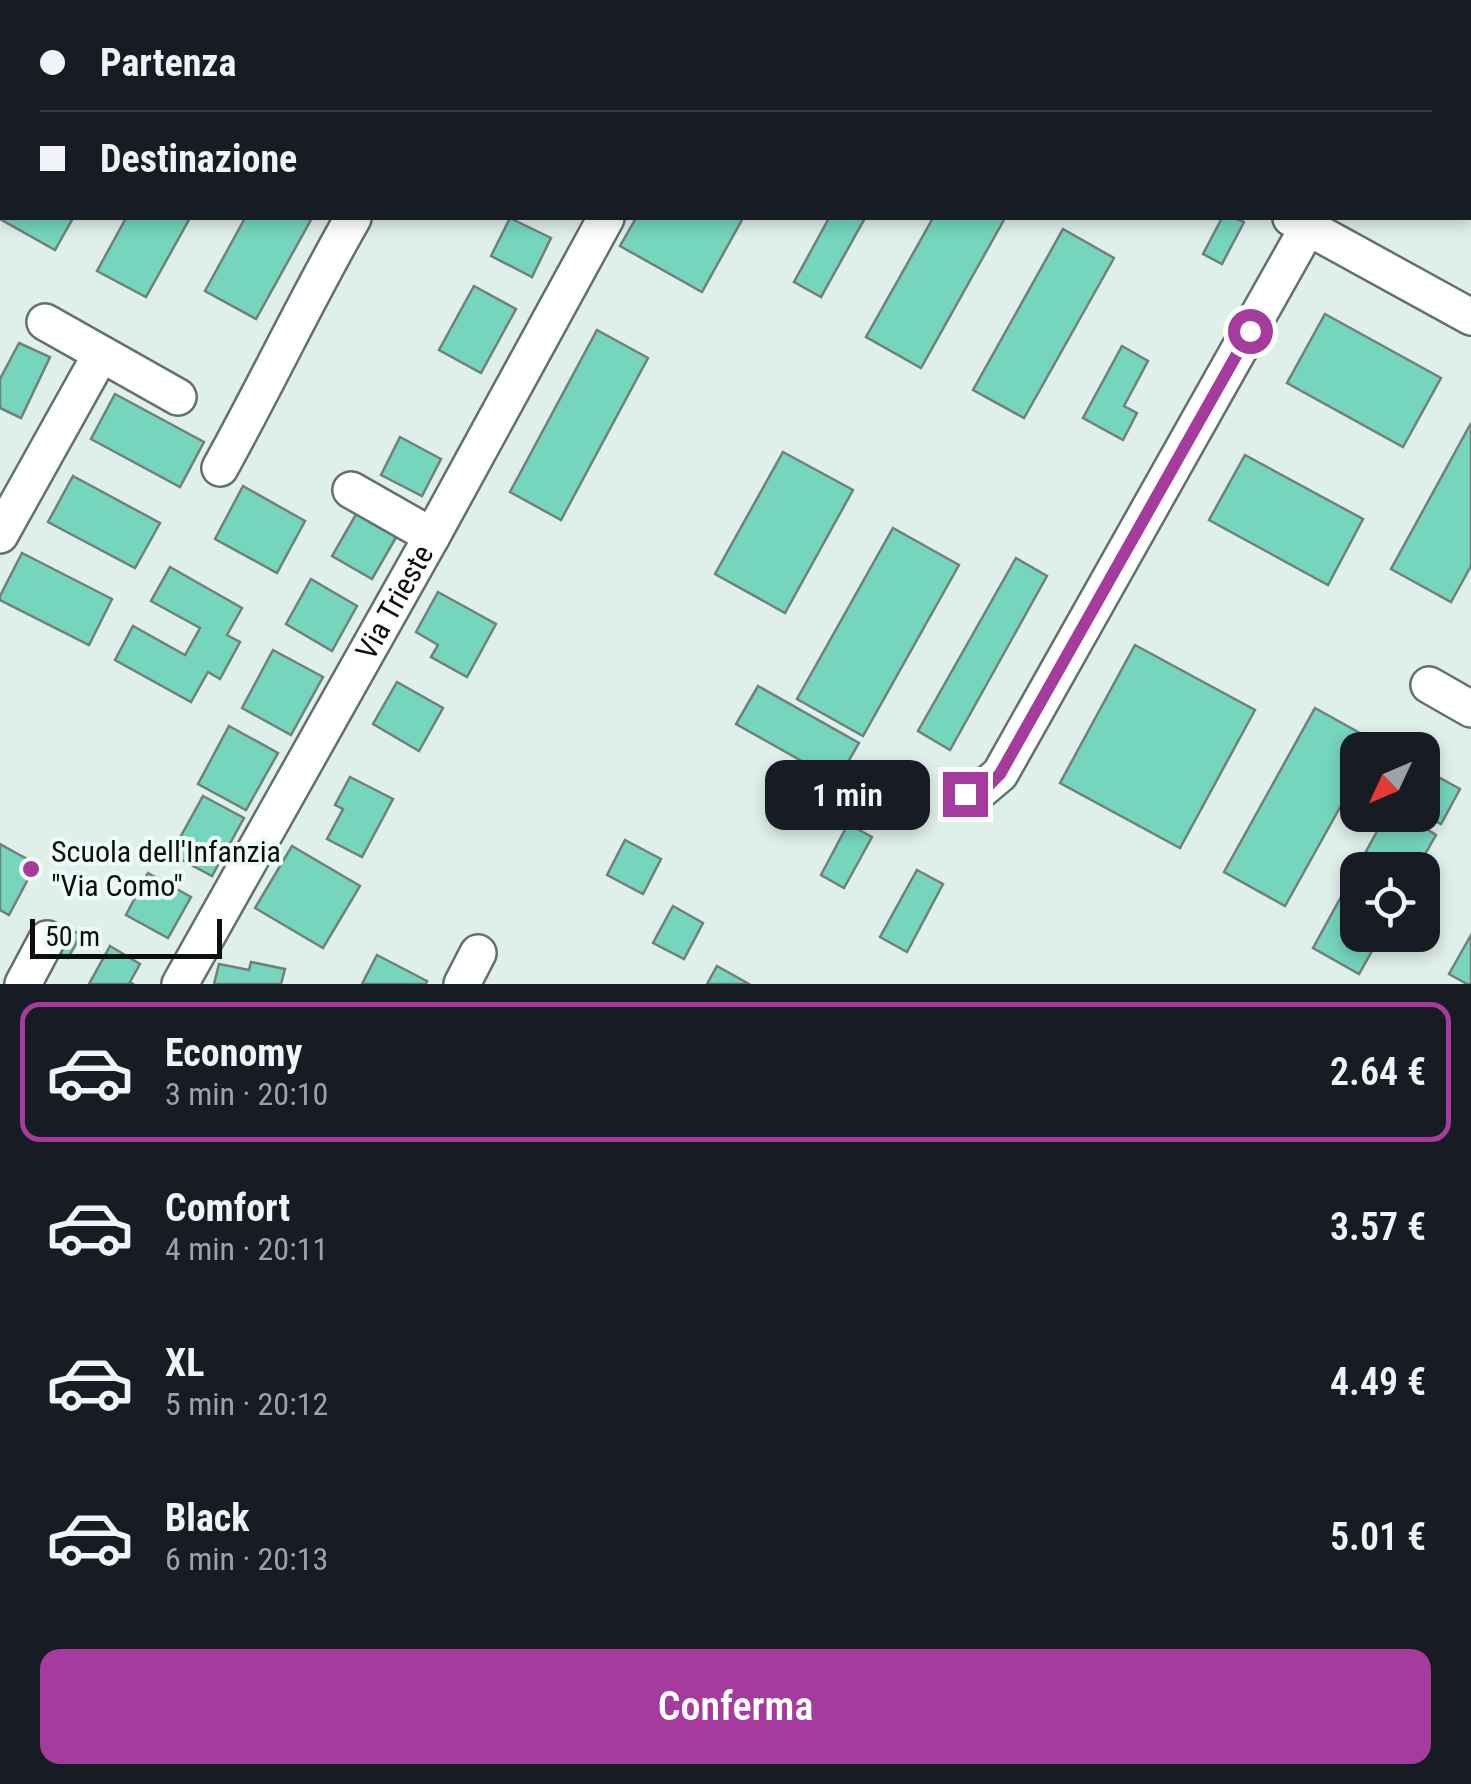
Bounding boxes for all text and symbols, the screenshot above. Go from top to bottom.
text: Partenza [100,41,236,85]
text: Destinazione [100,137,297,181]
route start [1228,309,1273,354]
street label: Via Trieste [348,539,440,665]
north arrow [1340,732,1440,832]
map controls [1340,732,1440,952]
callout: 1 min [765,759,930,829]
route end [943,772,988,817]
text: 1 min [812,776,883,814]
place label: Scuola dell'Infanzia "Via Como" [51,834,281,903]
button: locate [1340,852,1440,952]
marker: Scuola dell'Infanzia "Via Como" [20,858,42,880]
scale bar [30,914,222,958]
text: 50 m [45,920,100,953]
icon: car [45,1027,135,1117]
text: Economy [165,1031,302,1075]
text: 2.64 € [1330,1050,1426,1094]
text: 3 min · 20:10 [165,1075,328,1113]
icon: car [45,1182,135,1272]
text: Comfort [165,1186,290,1230]
text: 3.57 € [1330,1205,1426,1249]
text: 4 min · 20:11 [165,1230,328,1268]
icon: car [45,1337,135,1427]
text: XL [165,1341,204,1385]
text: 4.49 € [1330,1360,1426,1404]
text: 5 min · 20:12 [165,1385,328,1423]
icon: car [45,1492,135,1582]
text: Black [165,1496,249,1540]
text: 5.01 € [1330,1515,1426,1559]
text: 6 min · 20:13 [165,1540,328,1578]
button: Conferma [40,1649,1431,1764]

